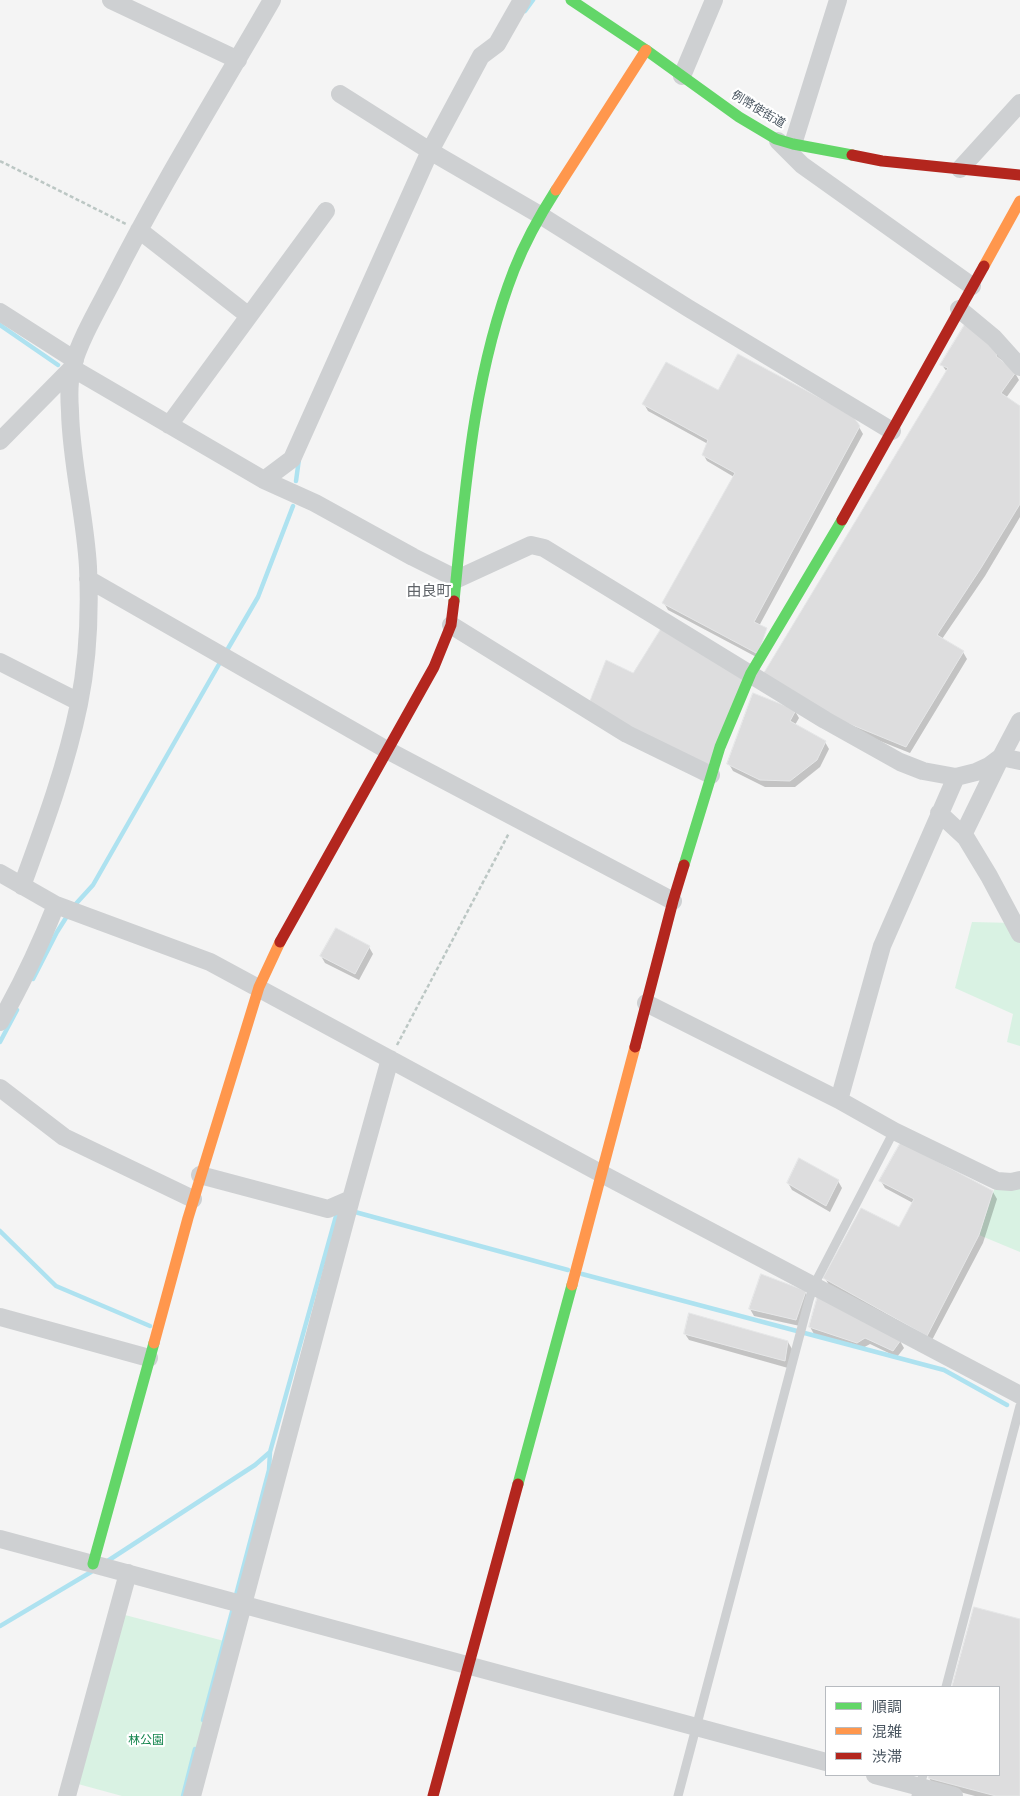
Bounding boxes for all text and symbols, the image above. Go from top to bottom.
street label: 例幣使街道 [729,88,787,132]
district label: 由良町 [407,583,451,601]
legend [825,1686,1000,1776]
text: 順調 [872,1698,902,1716]
text: 混雑 [872,1723,902,1741]
park label: 林公園 [128,1734,164,1748]
text: 渋滞 [872,1748,902,1766]

